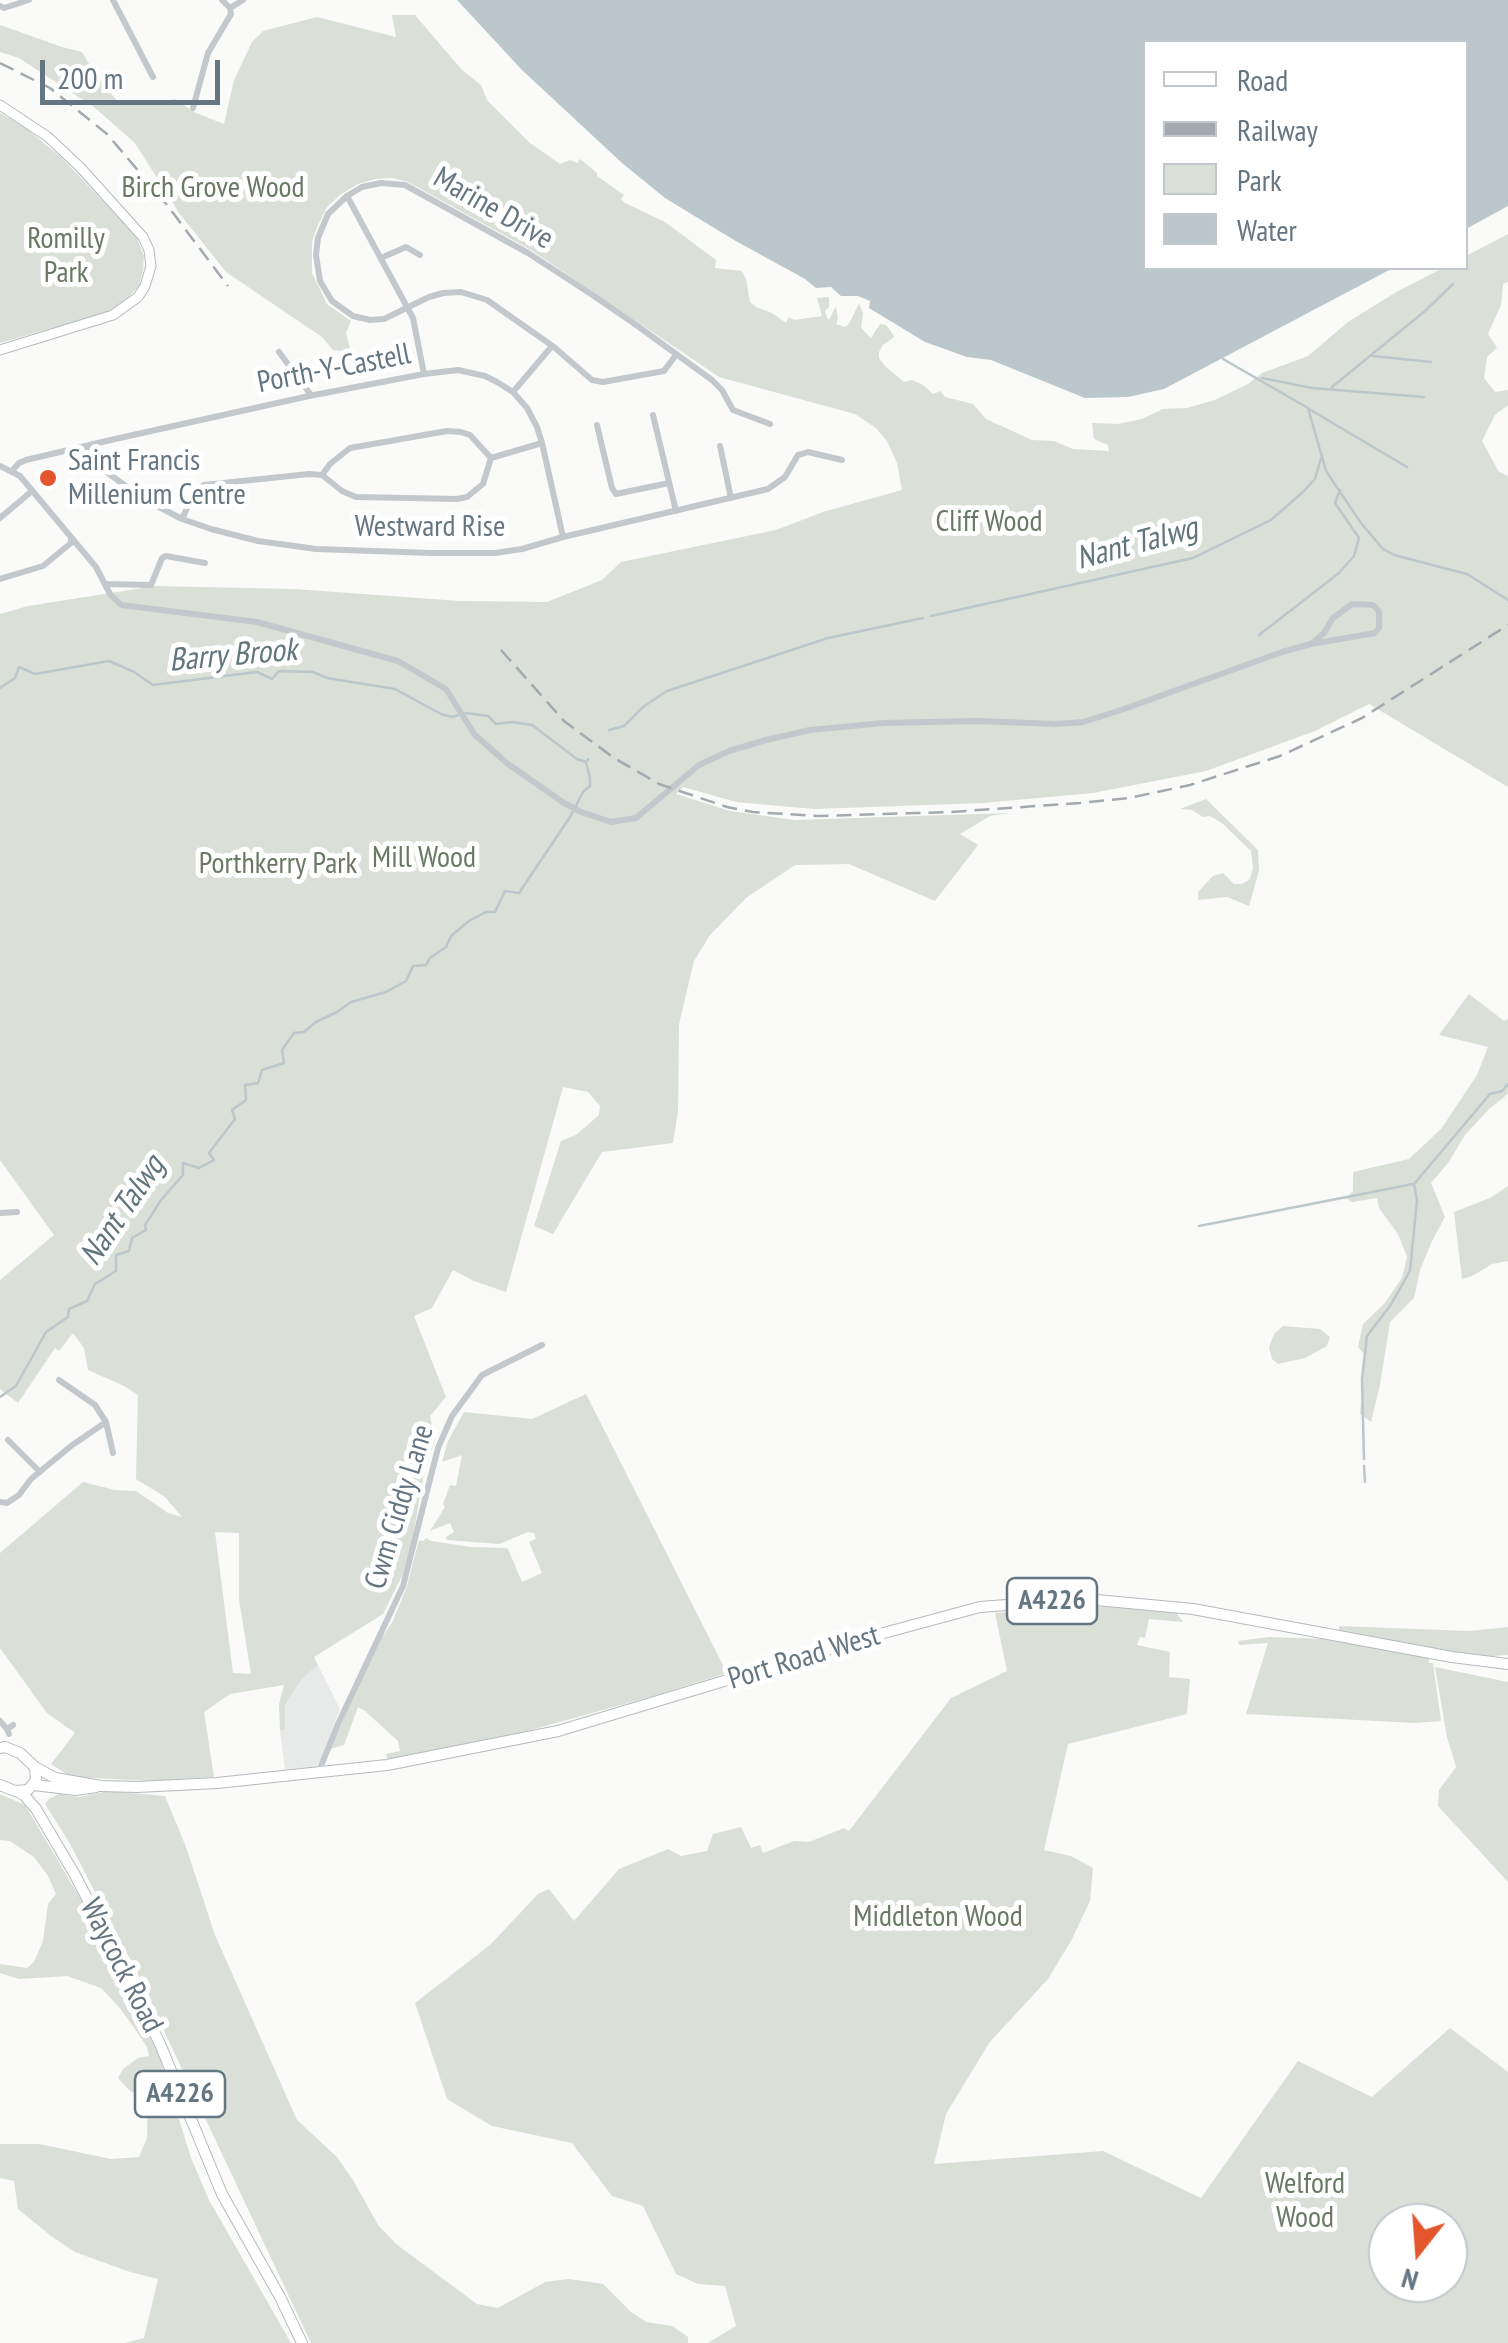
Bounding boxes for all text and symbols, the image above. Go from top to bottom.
scale bar [45,40,225,102]
legend [1143,40,1468,270]
text: 200 m [57,58,123,97]
text: Road [1237,60,1288,99]
text: Railway [1237,110,1318,149]
street label: Marine Drive [427,160,559,258]
text: Park [1237,160,1282,199]
park label: Birch Grove Wood [121,170,305,206]
text: Water [1237,210,1297,249]
park label: Romilly Park [27,221,105,292]
street label: Porth-Y-Castell [254,337,414,401]
place label: Saint Francis Millenium Centre [68,443,246,514]
marker: Saint Francis Millenium Centre [37,467,59,489]
park label: Cliff Wood [935,504,1043,540]
street label: Westward Rise [355,509,505,545]
water label: Nant Talwg [1072,509,1202,579]
water label: Barry Brook [168,631,298,681]
park label: Mill Wood [372,840,476,876]
park label: Porthkerry Park [199,846,357,882]
water label: Nant Talwg [72,1149,174,1273]
street label: Cwm Ciddy Lane [358,1421,442,1593]
road number: A4226 [1007,1578,1097,1624]
street label: Port Road West [724,1618,884,1698]
street label: Waycock Road [72,1893,170,2039]
park label: Middleton Wood [853,1899,1023,1935]
road number: A4226 [135,2071,225,2117]
park label: Welford Wood [1265,2166,1345,2236]
north arrow [1368,2203,1468,2303]
text: N [1397,2260,1422,2300]

